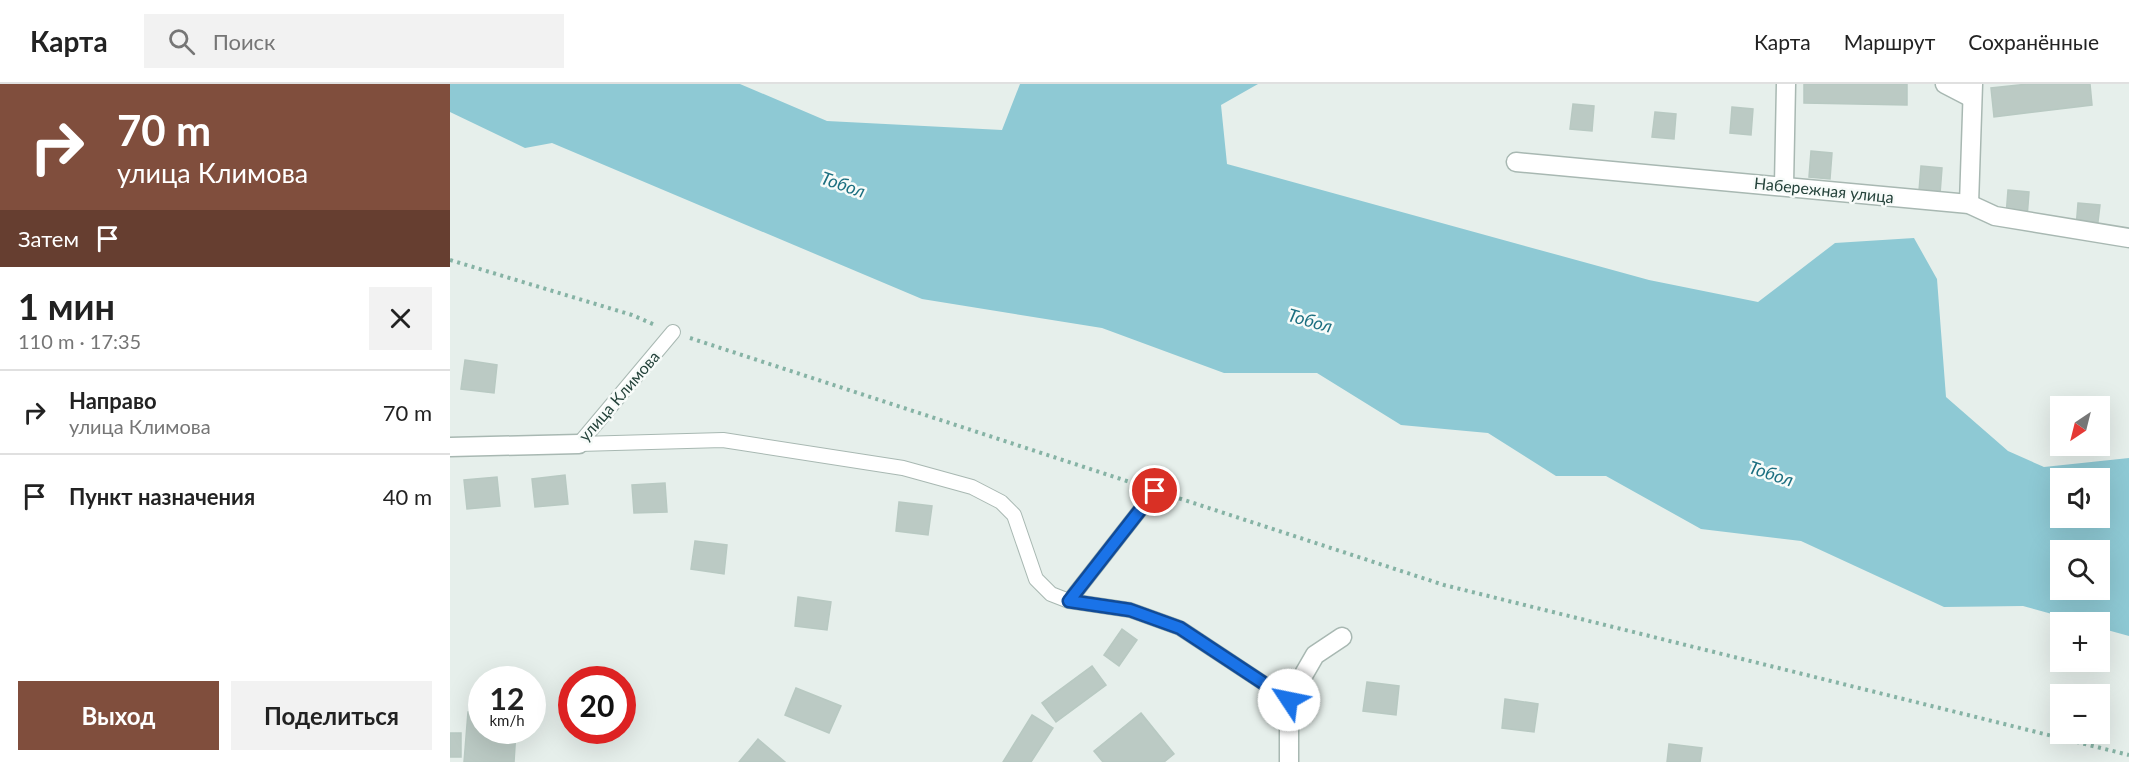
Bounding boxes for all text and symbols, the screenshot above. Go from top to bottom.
search box [144,14,564,68]
text: Карта [30,24,108,58]
icon: search [165,25,198,58]
text: Поиск [213,28,276,55]
text: Карта [1754,29,1811,54]
text: Маршрут [1844,29,1935,54]
text: Сохранённые [1968,29,2099,54]
text: 70 m [117,105,211,155]
icon: right [18,108,96,186]
text: улица Климова [117,156,308,189]
water label: Тобол [818,166,868,202]
street label: Набережная улица [1753,173,1895,206]
icon: arrive [91,222,124,255]
text: Затем [18,225,79,252]
text: 1 мин [18,284,115,328]
button: close [369,287,432,350]
water label: Тобол [1285,303,1335,337]
text: 110 m · 17:35 [18,329,141,353]
street label: улица Климова [574,347,663,445]
text: Направо [69,387,157,414]
icon: right [18,396,51,429]
north arrow [2050,396,2110,456]
map controls [2050,396,2110,744]
text: 70 m [383,399,432,426]
text: улица Климова [69,414,211,438]
water label: Тобол [1746,456,1796,491]
pin [1129,465,1180,516]
button: sound [2050,468,2110,528]
icon: arrive [1138,474,1171,507]
icon: arrive [18,480,51,513]
text: Пункт назначения [69,483,255,510]
text: 40 m [383,483,432,510]
button: search [2050,540,2110,600]
button: + [2050,612,2110,672]
speed limit sign: 20 [558,666,636,744]
position arrow [1257,668,1321,732]
text: 12 [490,680,524,716]
button: Выход [18,681,219,750]
button: Поделиться [231,681,432,750]
button: − [2050,684,2110,744]
text: km/h [489,711,525,729]

